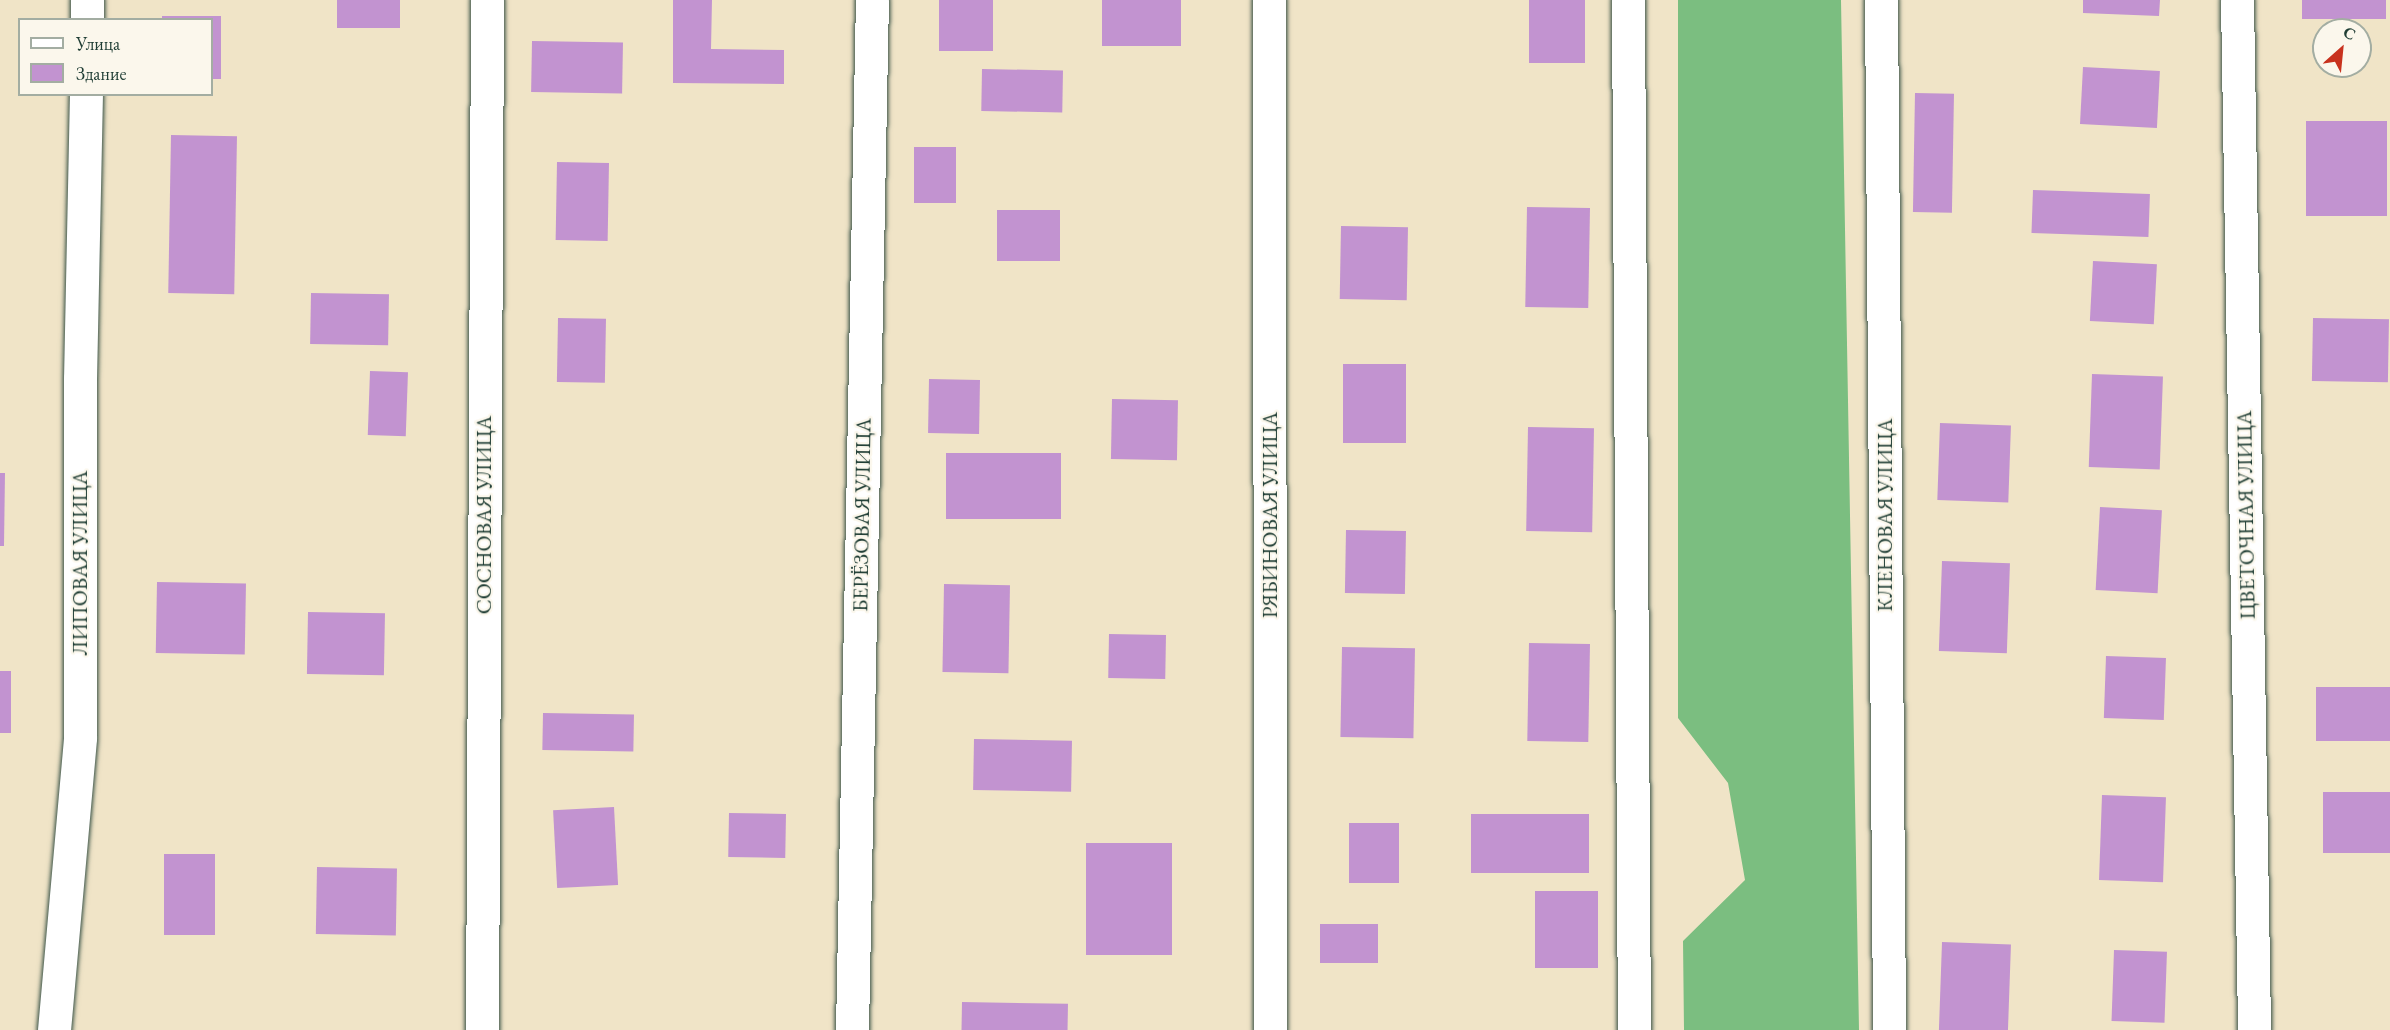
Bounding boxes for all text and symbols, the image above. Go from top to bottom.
legend [18,18,213,96]
north arrow [2312,18,2372,78]
text: С [2340,21,2359,45]
text: Улица [76,32,120,55]
text: Здание [76,62,126,85]
street label: ЦВЕТОЧНАЯ УЛИЦА [2232,410,2260,620]
street label: РЯБИНОВАЯ УЛИЦА [1257,412,1283,618]
street label: СОСНОВАЯ УЛИЦА [471,416,497,614]
street label: БЕРЁЗОВАЯ УЛИЦА [848,418,876,612]
street label: КЛЕНОВАЯ УЛИЦА [1872,418,1898,612]
street label: ЛИПОВАЯ УЛИЦА [67,471,93,655]

